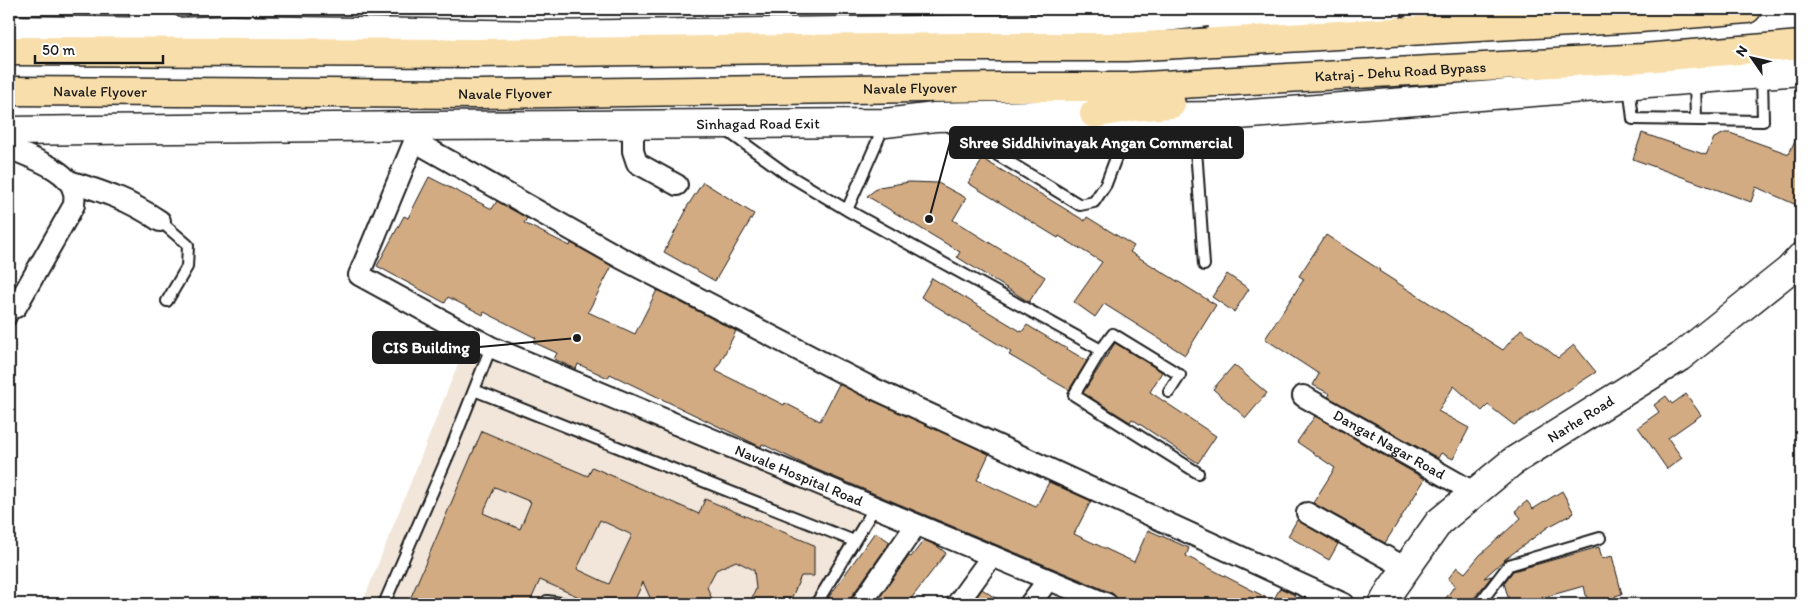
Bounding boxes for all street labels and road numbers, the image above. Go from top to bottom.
street label: Katraj - Dehu Road Bypass [1314,58,1487,85]
street label: Navale Flyover [863,79,957,98]
street label: Navale Flyover [53,82,147,101]
street label: Navale Flyover [458,84,552,103]
street label: Sinhagad Road Exit [696,114,820,133]
street label: Narhe Road [1544,391,1617,447]
street label: Dangat Nagar Road [1330,406,1448,483]
street label: Navale Hospital Road [732,441,866,510]

